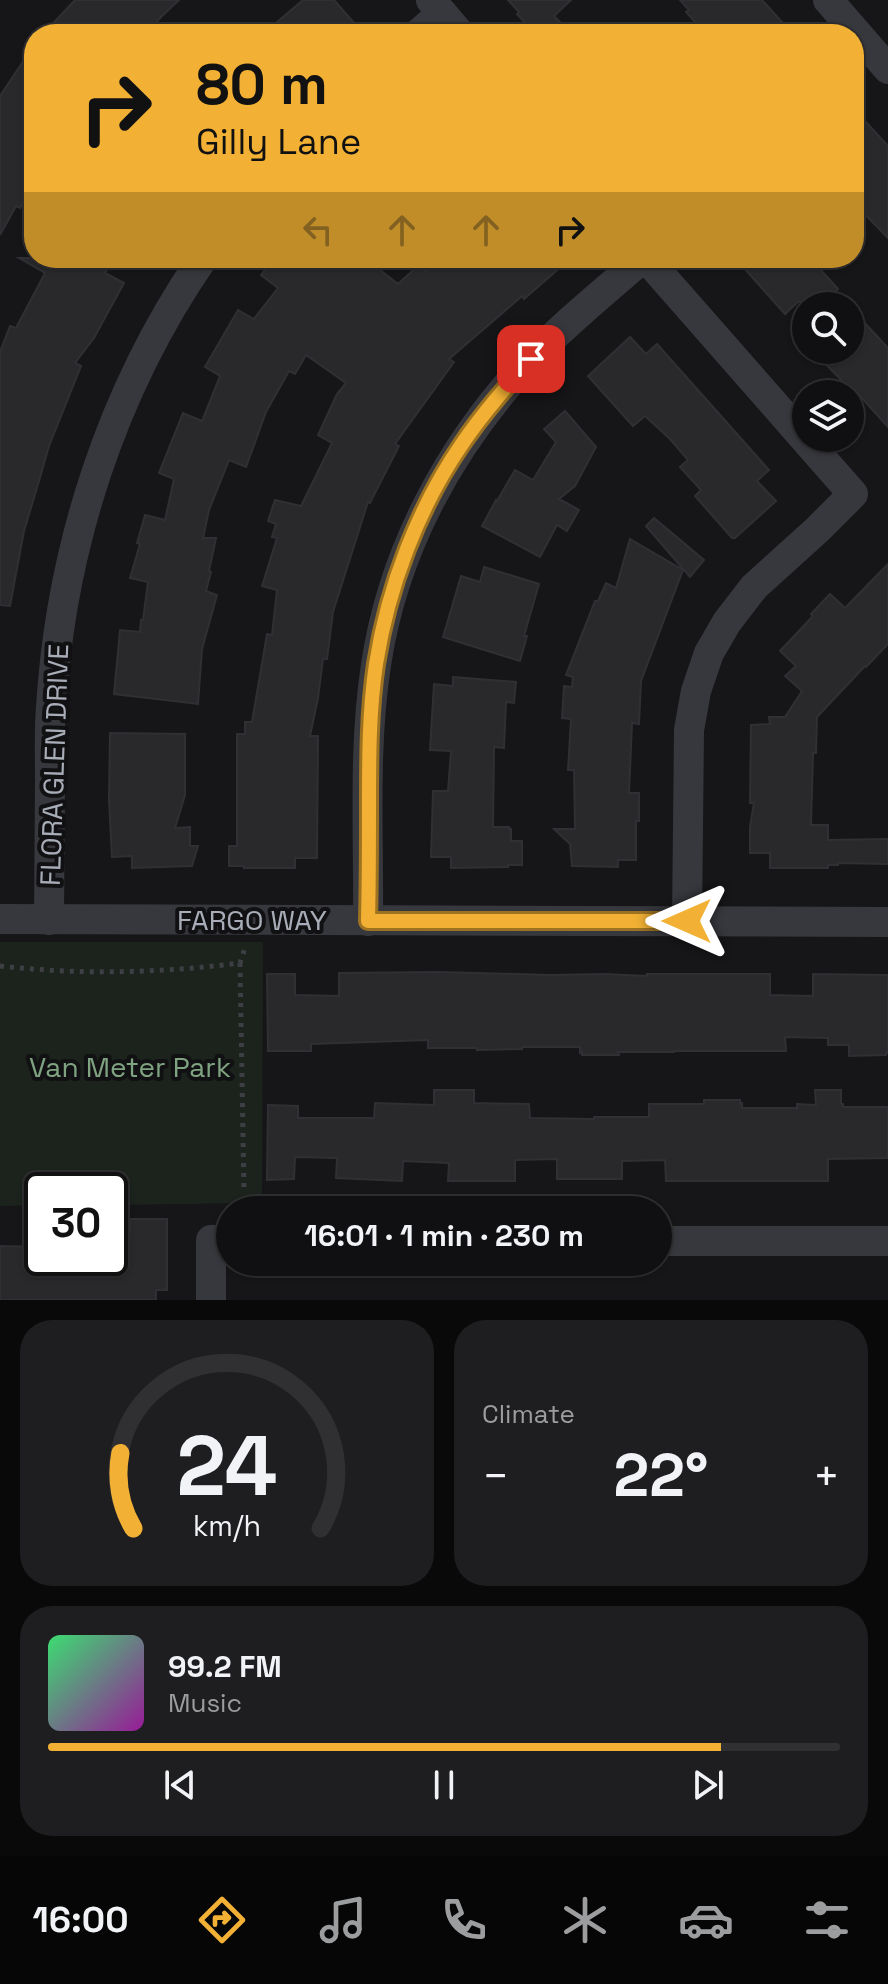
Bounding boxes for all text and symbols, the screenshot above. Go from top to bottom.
text: 80 m [196,49,328,120]
icon: right [64,56,168,160]
text: Gilly Lane [196,119,361,165]
icon: left [296,208,340,252]
icon: ahead [380,208,424,252]
icon: ahead [464,208,508,252]
icon: right [548,208,592,252]
map controls [792,292,864,452]
button: search [792,292,864,364]
pin [497,325,565,393]
icon: arrive [509,337,553,381]
button: layers [792,380,864,452]
street label: FLORA GLEN DRIVE [32,643,76,887]
position arrow [645,879,729,963]
street label: FARGO WAY [177,902,327,938]
park label: Van Meter Park [29,1049,231,1085]
speed limit sign: 30 [24,1172,128,1276]
text: 16:01 · 1 min · 230 m [304,1216,584,1255]
text: Climate [482,1397,575,1431]
text: 24 [177,1413,277,1519]
text: 22° [614,1437,708,1514]
text: − [482,1448,509,1504]
text: + [813,1448,840,1504]
text: km/h [193,1508,261,1544]
text: 99.2 FM [168,1647,282,1686]
text: Music [168,1686,242,1720]
icon: previous [158,1763,202,1807]
icon: pause [422,1763,466,1807]
icon: next [686,1763,730,1807]
icon: directions [194,1892,250,1948]
icon: music [315,1892,371,1948]
icon: phone [436,1892,492,1948]
icon: climate [557,1892,613,1948]
icon: car [678,1892,734,1948]
icon: filters [799,1892,855,1948]
text: 16:00 [33,1897,128,1943]

